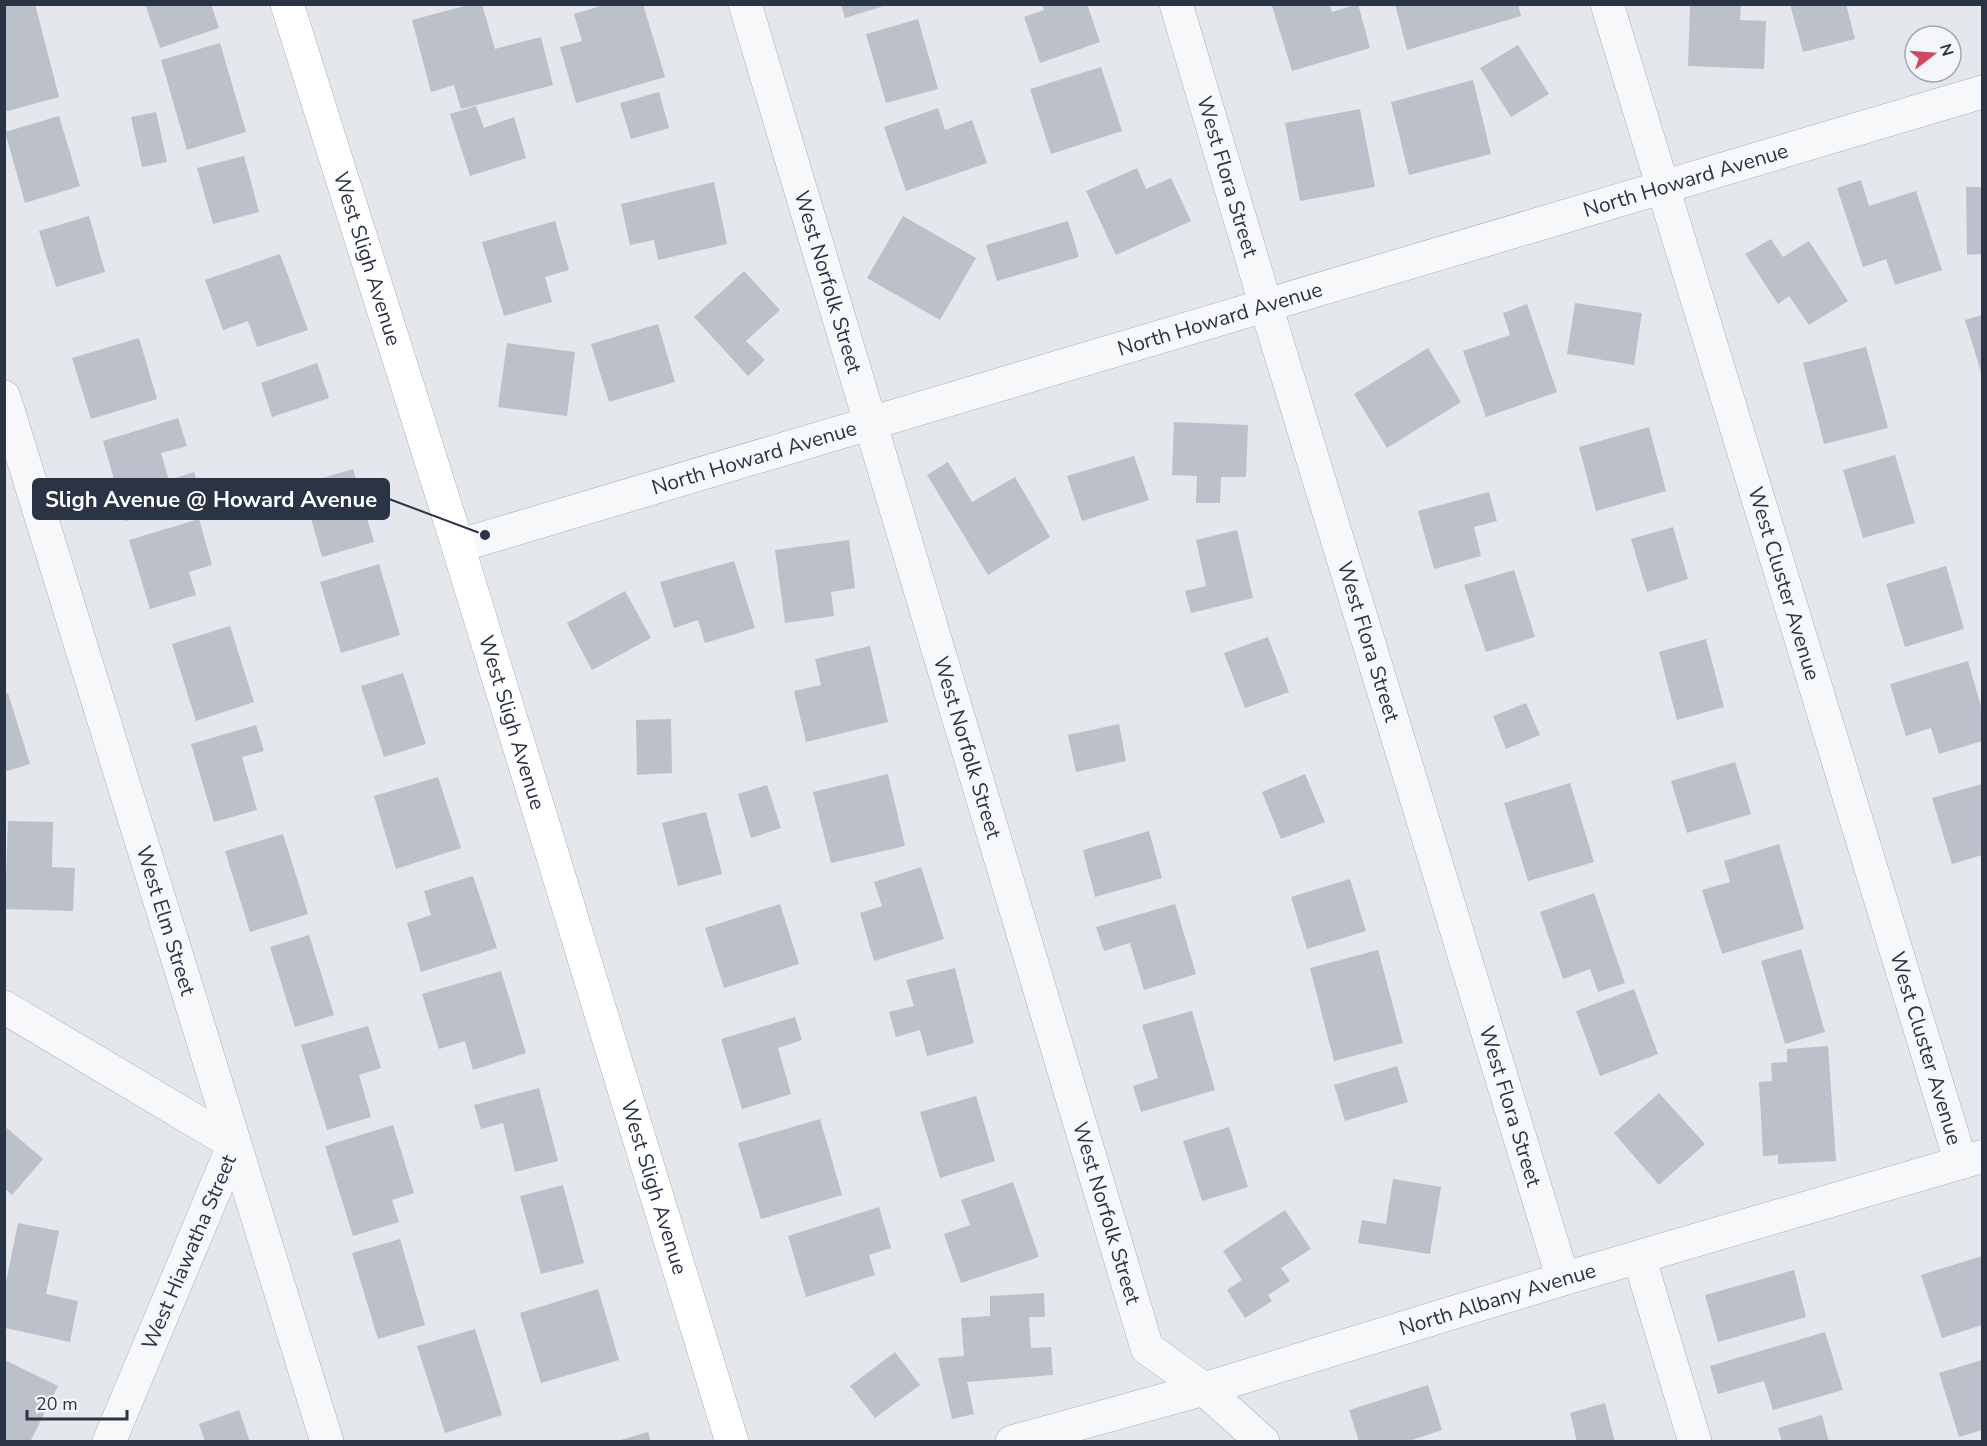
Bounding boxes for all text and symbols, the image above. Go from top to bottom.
north arrow [1903,24,1963,84]
text: N [1934,41,1959,59]
street label: West Flora Street [1190,93,1265,261]
street label: North Howard Avenue [1580,136,1792,224]
street label: West Sligh Avenue [327,168,408,349]
street label: West Norfolk Street [788,187,869,377]
street label: North Howard Avenue [1114,275,1326,363]
street label: North Howard Avenue [648,414,860,502]
callout: Sligh Avenue @ Howard Avenue [33,479,389,519]
street label: West Cluster Avenue [1741,483,1827,684]
text: Sligh Avenue @ Howard Avenue [45,485,377,515]
street label: West Flora Street [1331,558,1406,726]
street label: West Sligh Avenue [472,632,552,813]
street label: West Norfolk Street [927,653,1008,843]
street label: West Elm Street [130,842,202,999]
street label: West Cluster Avenue [1883,948,1969,1149]
street label: West Flora Street [1473,1023,1548,1191]
street label: West Sligh Avenue [614,1097,694,1278]
street label: West Norfolk Street [1066,1119,1147,1308]
street label: West Hiawatha Street [135,1150,243,1354]
street label: North Albany Avenue [1395,1256,1599,1342]
scale bar [27,1383,128,1421]
text: 20 m [36,1392,78,1416]

